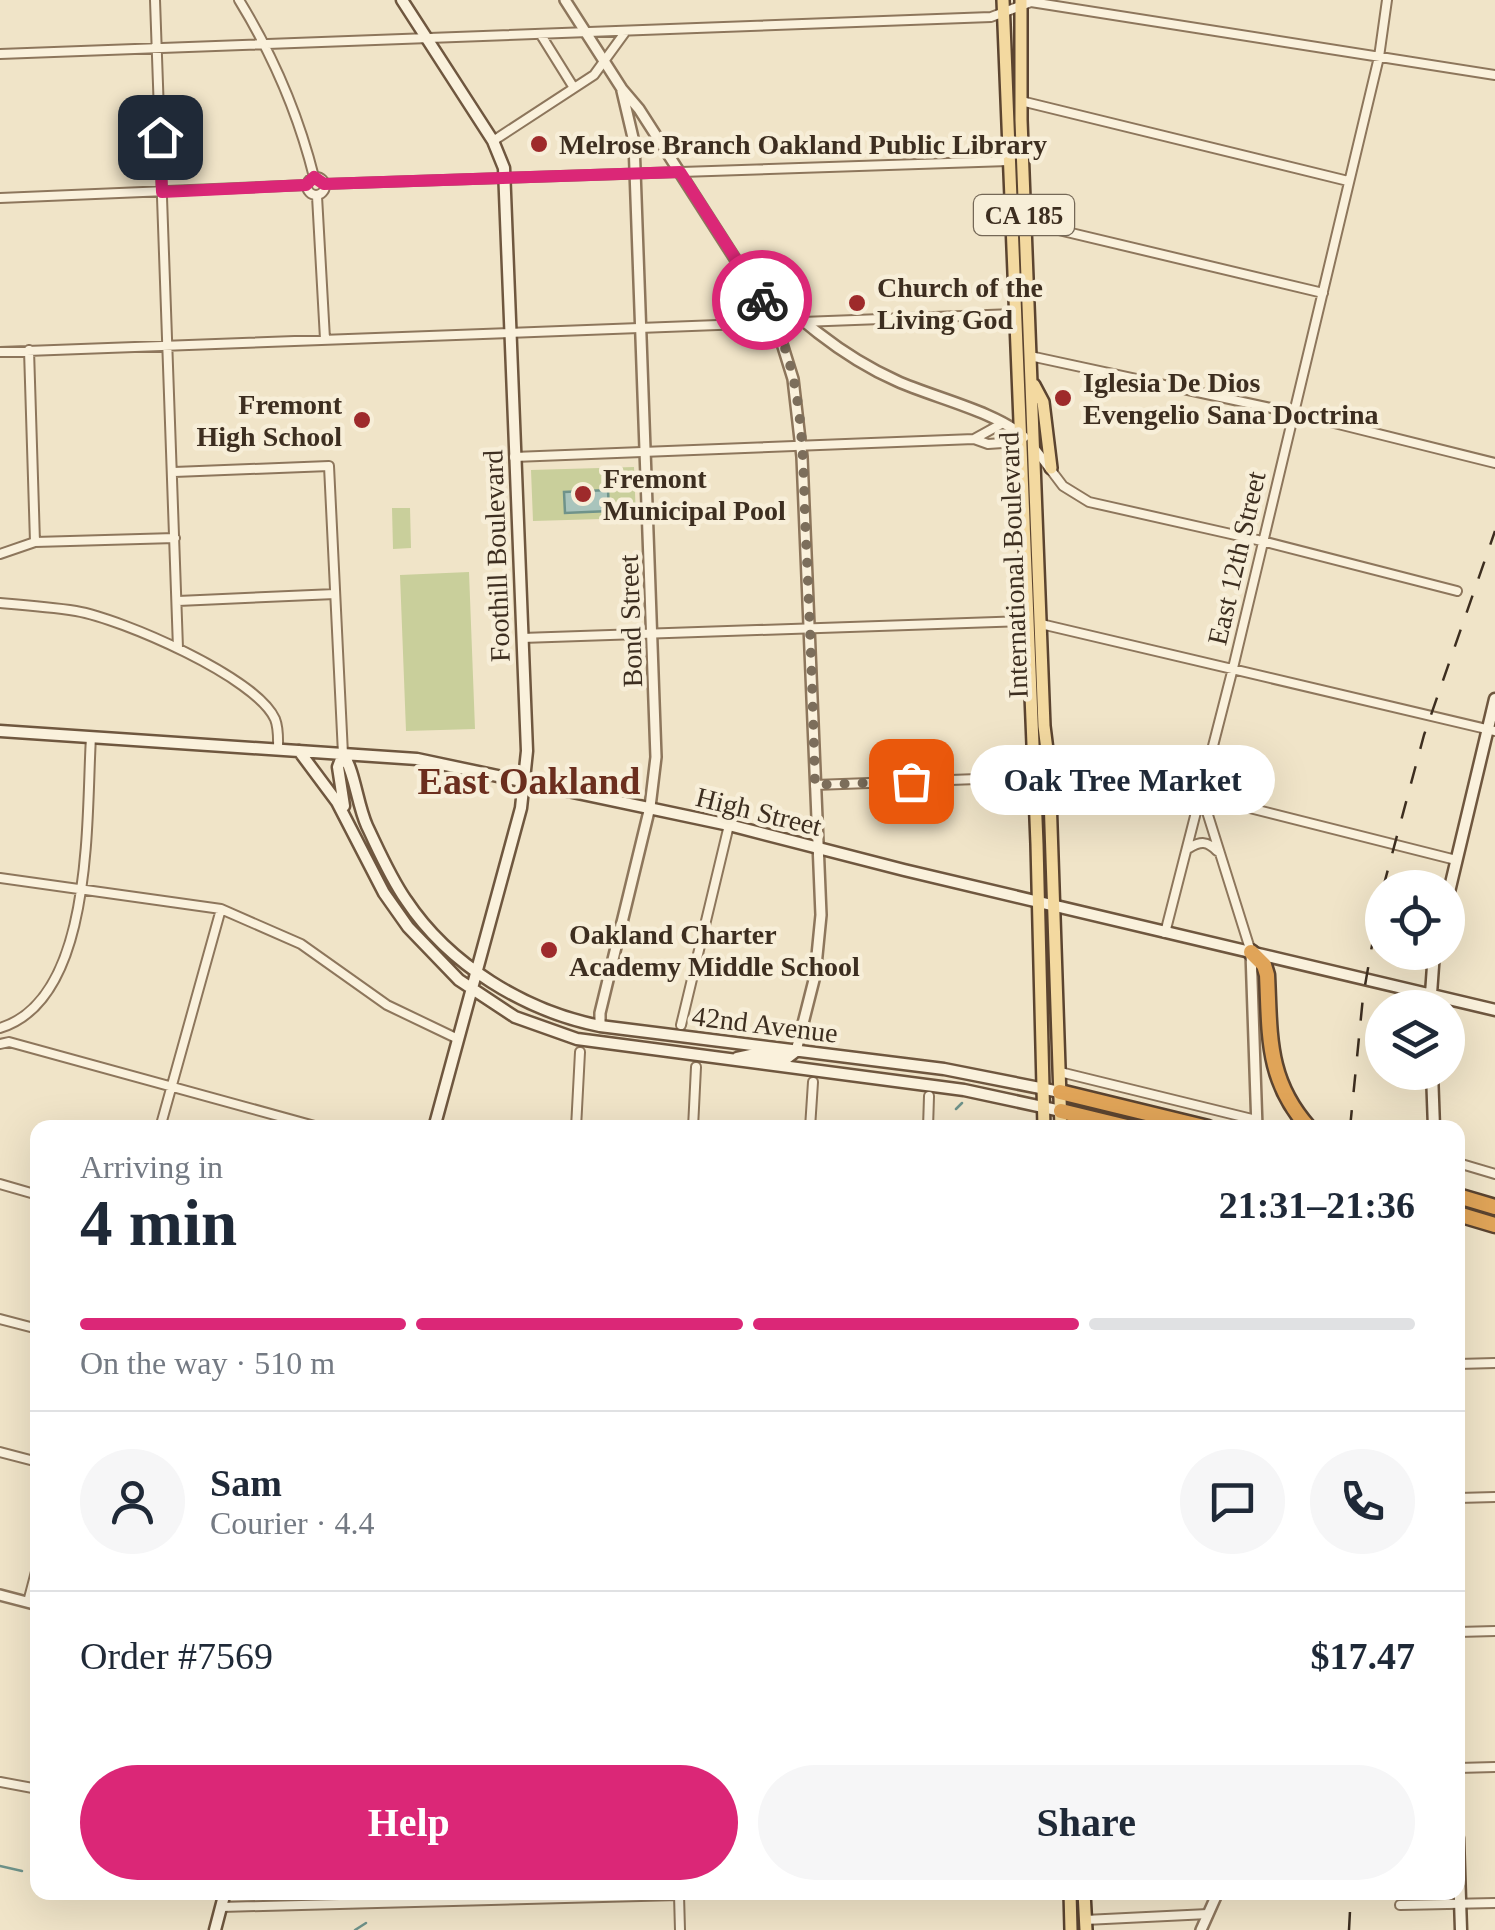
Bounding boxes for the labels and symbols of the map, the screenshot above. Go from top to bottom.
pin [118,95,203,180]
place label: Melrose Branch Oakland Public Library [559,129,1047,160]
marker: Melrose Branch Oakland Public Library [528,133,550,155]
road number: CA 185 [974,195,1074,235]
courier [712,250,812,350]
place label: Church of the Living God [877,272,1043,335]
marker: Church of the Living God [846,292,868,314]
place label: Iglesia De Dios Evengelio Sana Doctrina [1083,367,1379,430]
marker: Iglesia De Dios Evengelio Sana Doctrina [1052,387,1074,409]
place label: Fremont High School [197,389,343,452]
marker: Fremont High School [351,409,373,431]
street label: International Boulevard [993,431,1034,699]
street label: Foothill Boulevard [477,449,516,663]
place label: Fremont Municipal Pool [603,463,786,526]
street label: East 12th Street [1201,468,1272,648]
marker: Fremont Municipal Pool [572,483,594,505]
street label: Bond Street [613,554,648,688]
pin [869,739,954,824]
callout: Oak Tree Market [971,746,1276,816]
district label: East Oakland [418,760,640,802]
street label: High Street [693,781,825,842]
place label: Oakland Charter Academy Middle School [569,919,860,982]
marker: Oakland Charter Academy Middle School [538,939,560,961]
street label: 42nd Avenue [690,1000,840,1049]

